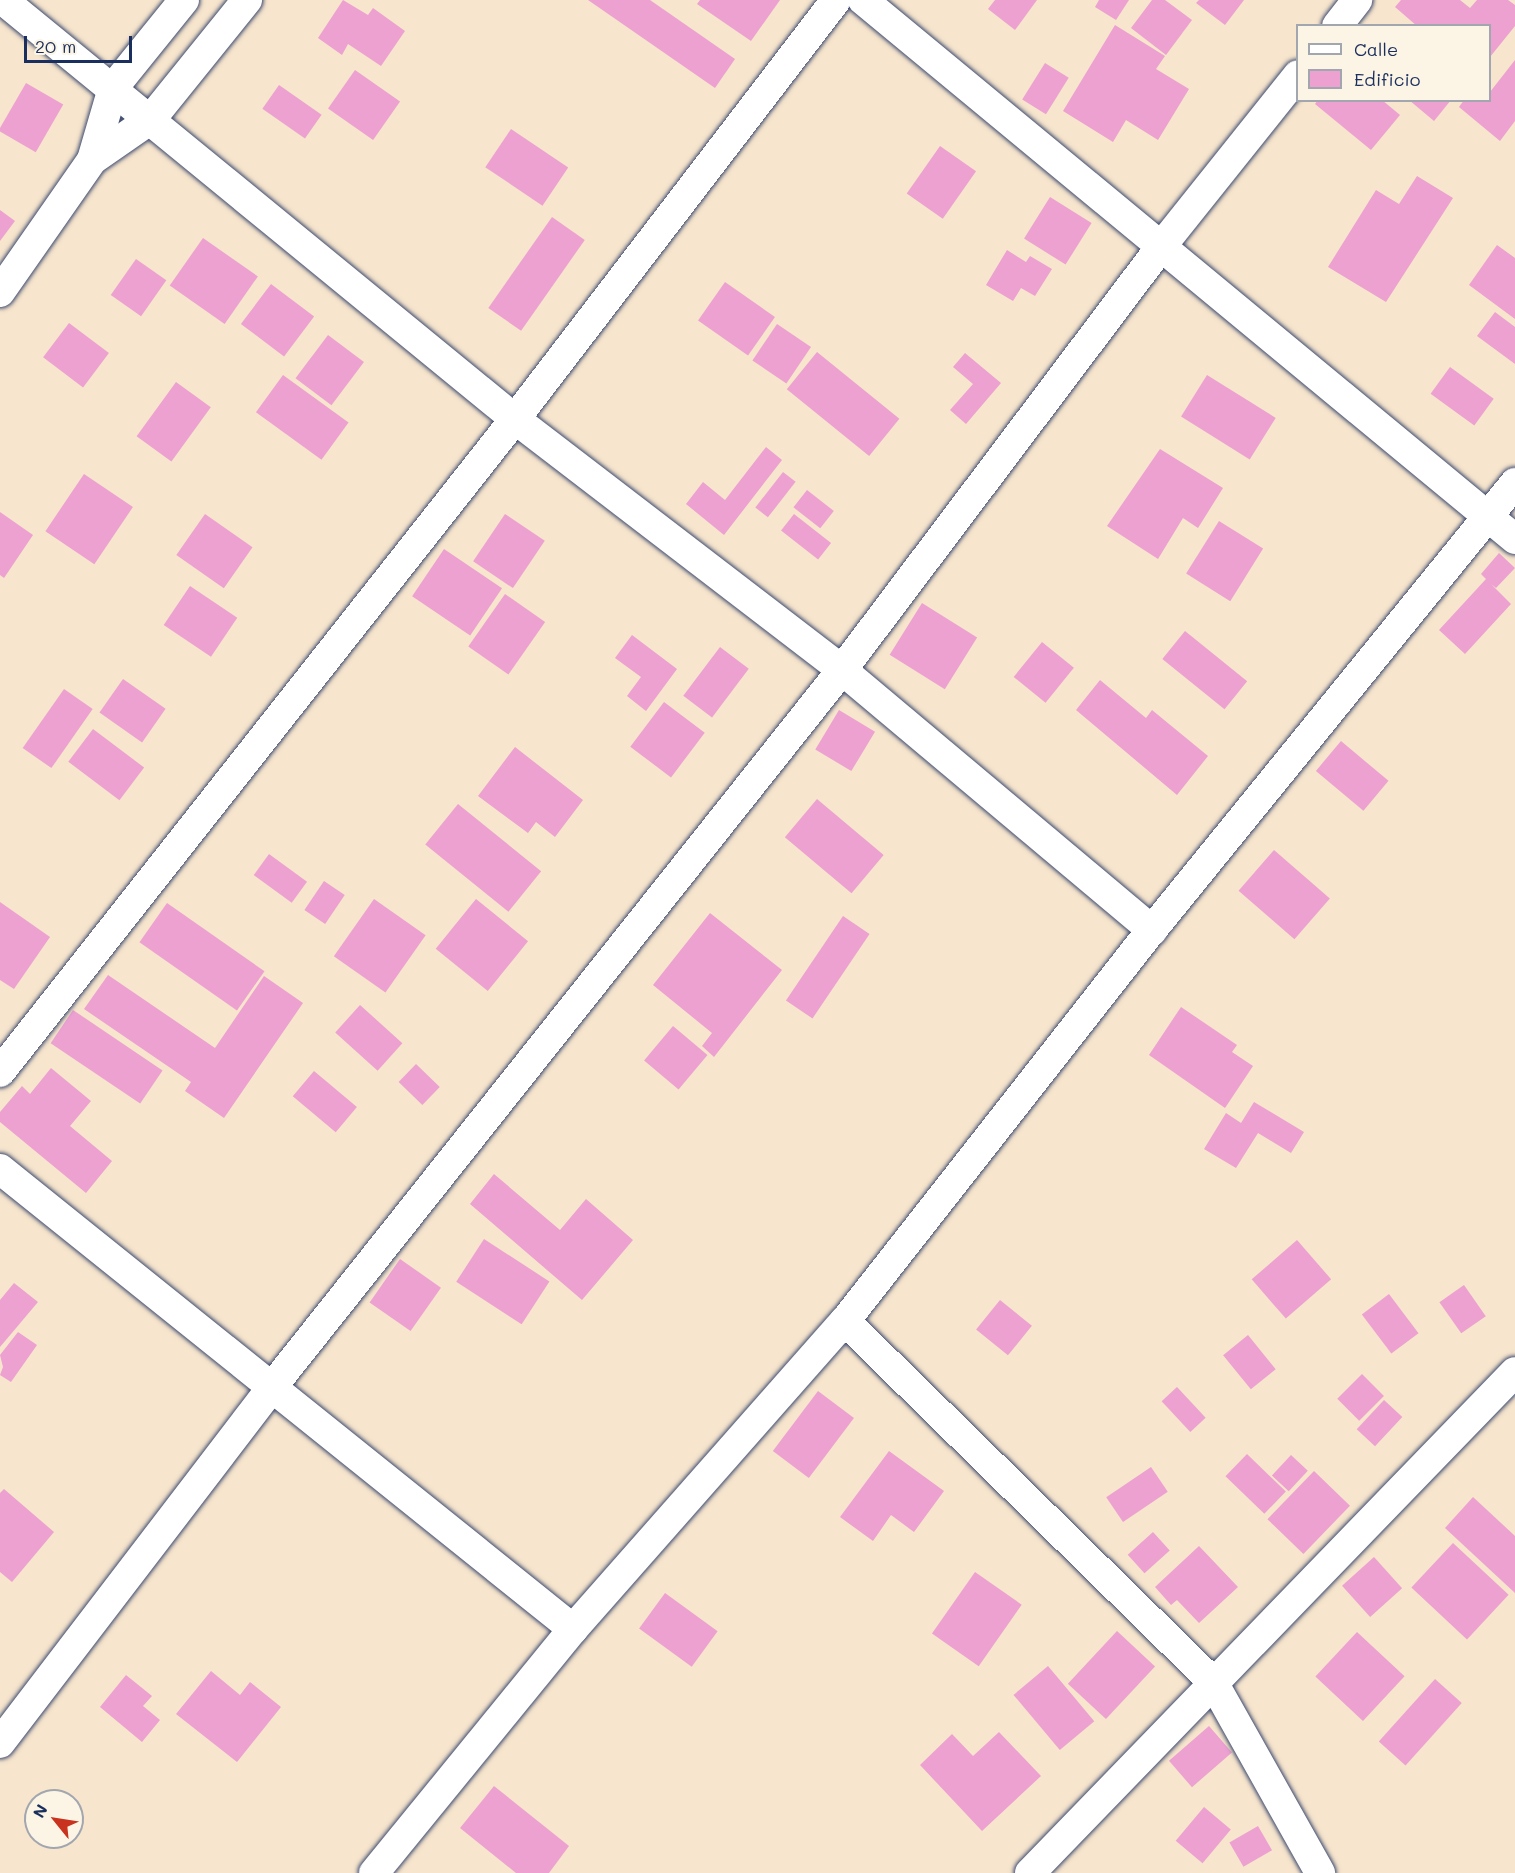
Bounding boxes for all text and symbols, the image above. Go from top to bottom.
scale bar [27,24,135,62]
legend [1296,24,1491,102]
text: 20 m [35,34,76,58]
text: Calle [1354,37,1398,61]
text: Edificio [1354,67,1421,91]
north arrow [24,1789,84,1849]
text: N [28,1800,52,1821]

